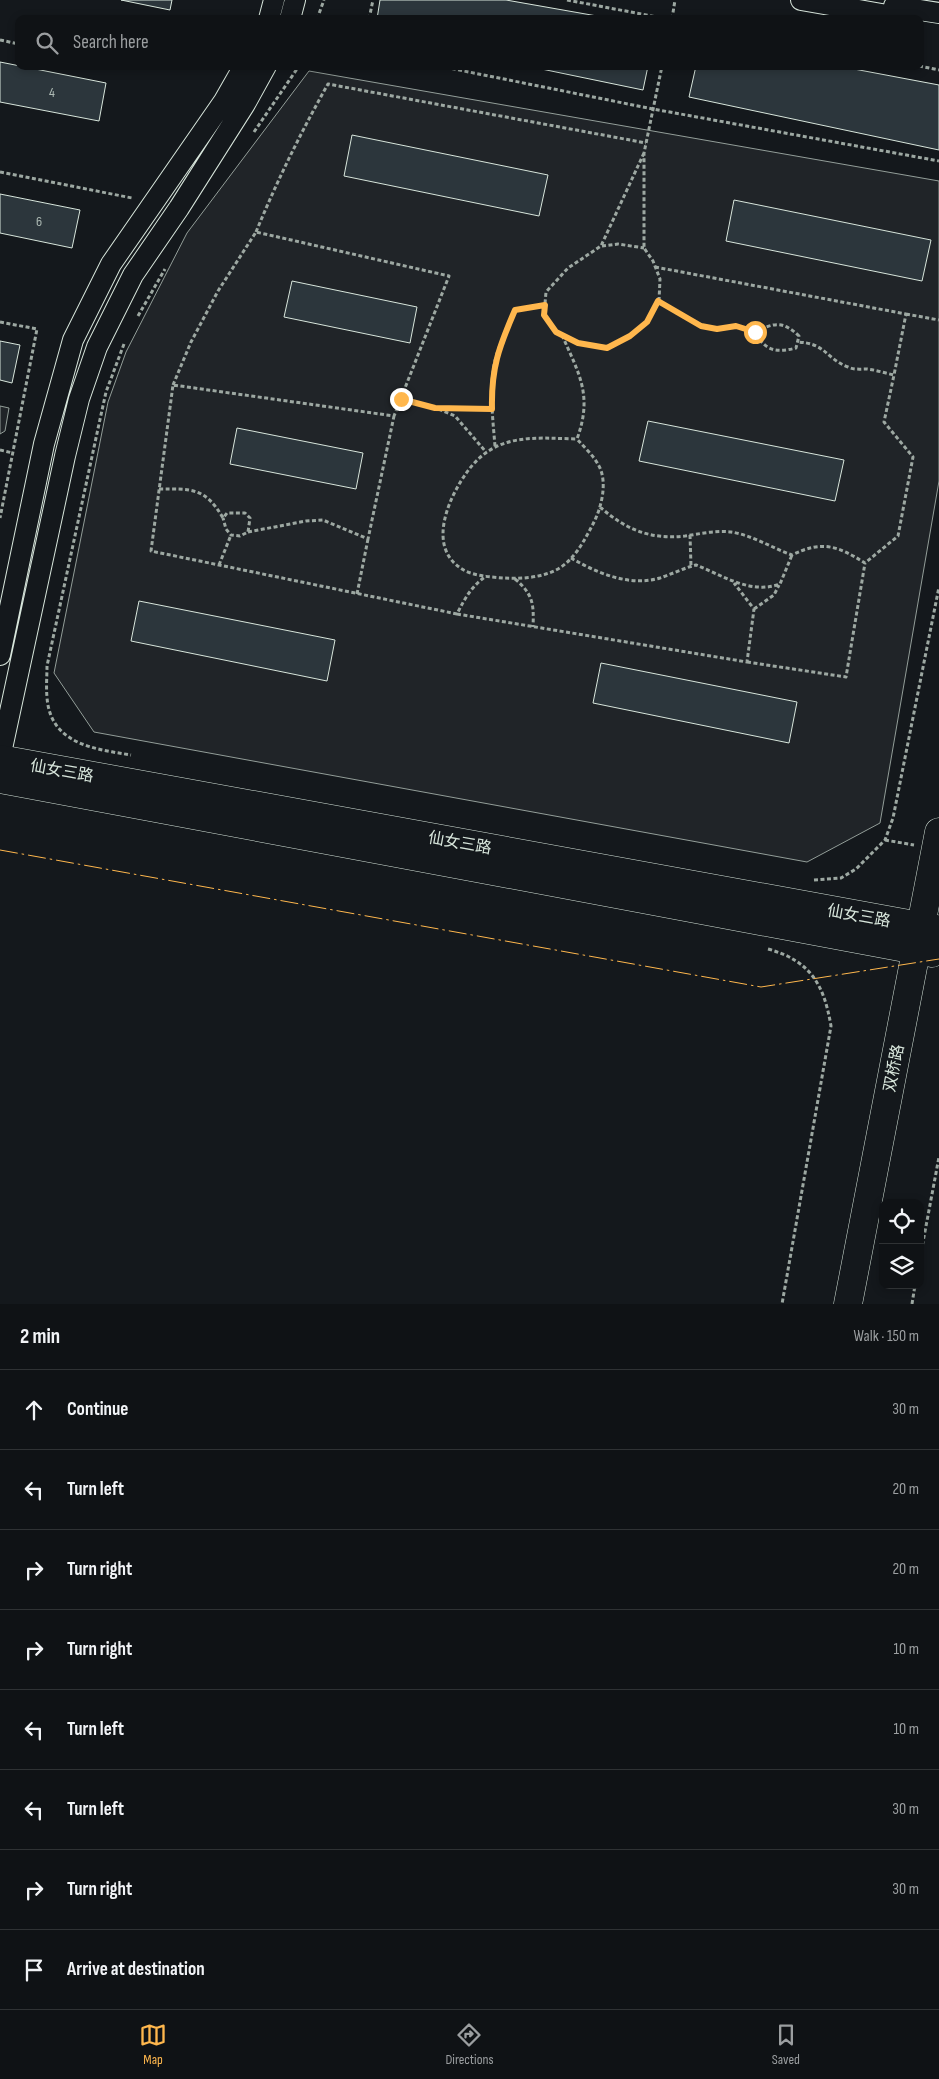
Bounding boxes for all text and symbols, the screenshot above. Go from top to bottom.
search box [15,15,924,70]
icon: search [33,29,61,57]
text: Search here [73,31,149,54]
house number: 4 [49,84,55,101]
house number: 6 [36,213,42,230]
route start [744,321,767,344]
route end [390,388,413,411]
street label: 仙女三路 [29,757,95,786]
street label: 仙女三路 [427,829,493,858]
street label: 仙女三路 [826,902,892,931]
street label: 双桥路 [881,1043,908,1094]
map controls [879,1199,924,1289]
button: locate [879,1199,924,1244]
button: layers [879,1244,924,1289]
text: 2 min [20,1324,60,1349]
text: Walk · 150 m [854,1327,919,1346]
icon: ahead [20,1396,48,1424]
text: Continue [67,1398,128,1421]
text: 30 m [892,1400,919,1419]
icon: left [20,1476,48,1504]
text: Turn left [67,1478,124,1501]
text: 20 m [892,1480,919,1499]
icon: right [20,1556,48,1584]
text: Turn right [67,1558,132,1581]
text: 20 m [892,1560,919,1579]
icon: right [20,1636,48,1664]
text: Turn right [67,1638,132,1661]
text: 10 m [893,1640,919,1659]
icon: left [20,1716,48,1744]
text: Turn left [67,1718,124,1741]
text: 10 m [893,1720,919,1739]
icon: left [20,1796,48,1824]
text: Turn left [67,1798,124,1821]
text: 30 m [892,1800,919,1819]
icon: right [20,1876,48,1904]
text: Turn right [67,1878,132,1901]
text: 30 m [892,1880,919,1899]
icon: arrive [20,1956,48,1984]
text: Arrive at destination [67,1958,205,1981]
tab: Map [139,2021,167,2068]
tab: Directions [445,2021,494,2068]
tab: Saved [772,2021,800,2068]

